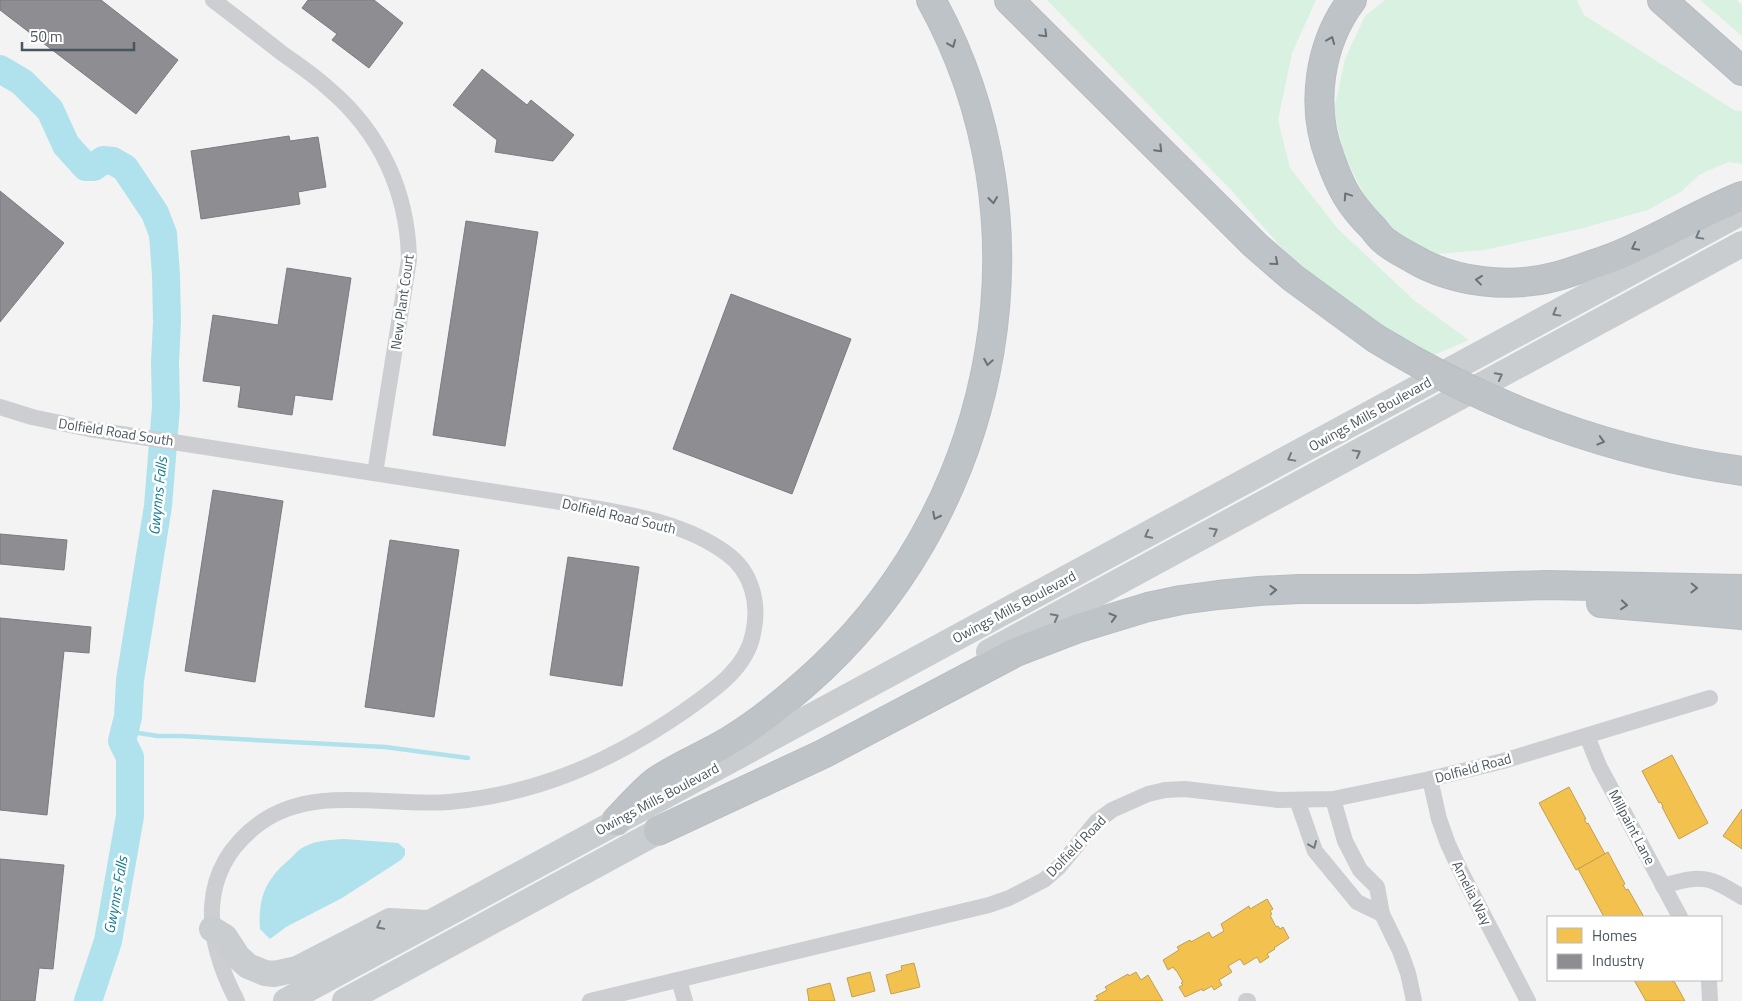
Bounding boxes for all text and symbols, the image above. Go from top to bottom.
scale bar [22,20,135,52]
text: 50 m [30,25,63,48]
one-way arrow [1038,29,1047,38]
one-way arrow [1324,36,1335,45]
one-way arrow [946,39,956,48]
one-way arrow [1153,144,1162,153]
one-way arrow [1343,192,1353,201]
one-way arrow [987,197,998,205]
one-way arrow [1695,229,1704,239]
one-way arrow [1631,241,1640,251]
street label: New Plant Court [384,253,419,351]
one-way arrow [1270,257,1279,266]
one-way arrow [1474,275,1482,286]
one-way arrow [1553,307,1562,317]
one-way arrow [983,358,993,367]
street label: Owings Mills Boulevard [1305,371,1435,456]
one-way arrow [1494,372,1503,382]
street label: Dolfield Road South [57,412,175,451]
one-way arrow [1596,435,1604,445]
one-way arrow [1351,449,1360,459]
one-way arrow [1287,451,1296,461]
water label: Gwynns Falls [142,454,173,536]
street label: Dolfield Road South [560,492,678,539]
one-way arrow [932,510,942,519]
one-way arrow [1208,527,1217,537]
one-way arrow [1144,529,1153,539]
street label: Owings Mills Boulevard [948,565,1079,648]
one-way arrow [1690,583,1698,593]
one-way arrow [1270,585,1278,596]
one-way arrow [1620,599,1628,610]
one-way arrow [1109,612,1118,623]
one-way arrow [1050,613,1059,623]
street label: Dolfield Road [1432,747,1513,788]
street label: Owings Mills Boulevard [591,757,722,840]
street label: Millpaint Lane [1604,785,1661,868]
street label: Dolfield Road [1041,810,1110,881]
one-way arrow [1308,841,1318,849]
water label: Gwynns Falls [97,853,134,936]
street label: Amelia Way [1447,857,1498,929]
legend [1547,916,1722,981]
one-way arrow [376,920,385,930]
text: Homes [1592,924,1637,947]
text: Industry [1592,949,1644,972]

